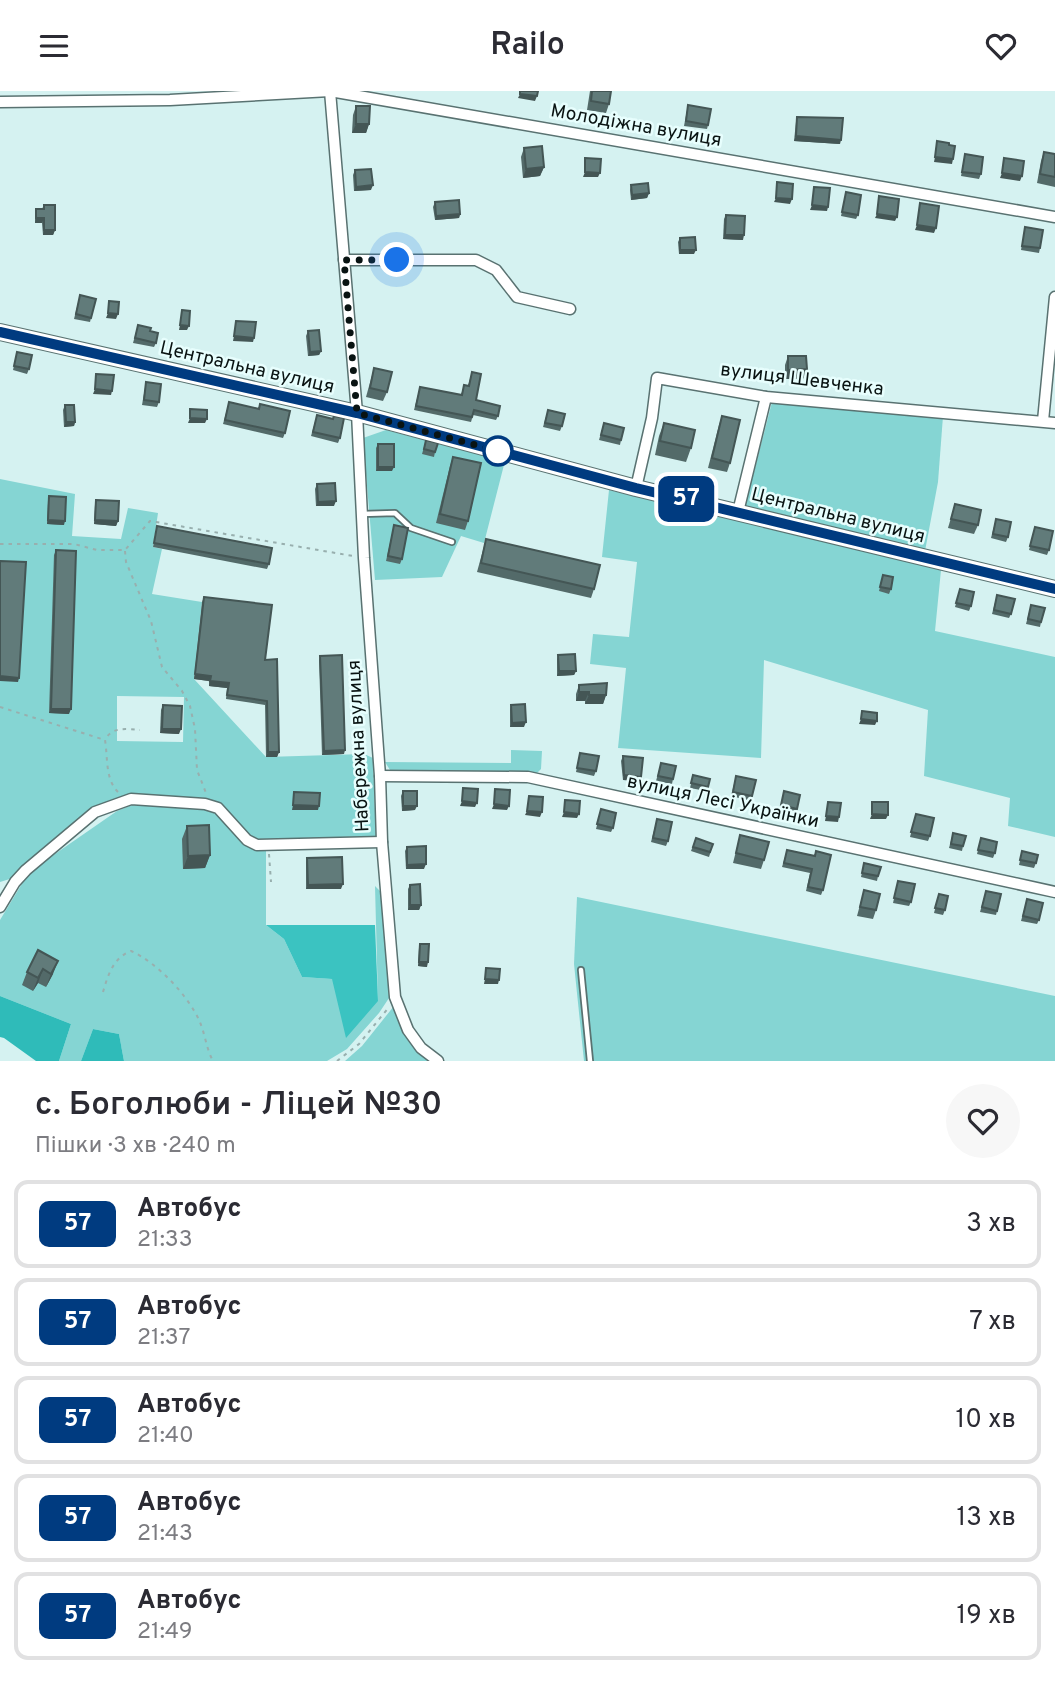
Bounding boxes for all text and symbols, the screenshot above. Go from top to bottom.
text: Railo [490,26,565,66]
icon: menu [35,27,73,65]
icon: heart [982,27,1020,65]
street label: Молодіжна вулиця [549,99,723,153]
your location [379,242,414,277]
street label: Центральна вулиця [157,336,337,400]
street label: вулиця Шевченка [719,358,885,402]
unlabelled marker [483,436,513,466]
line badge: 57 [654,476,718,522]
street label: Центральна вулиця [749,483,927,549]
text: 57 [672,484,700,514]
street label: Набережна вулиця [343,659,375,833]
street label: вулиця Лесі Українки [625,770,821,834]
button: heart [946,1084,1020,1158]
text: с. Боголюби - Ліцей №30 [35,1085,442,1127]
text: Пішки · 3 хв · 240 m [35,1132,236,1161]
text: Автобус [137,1193,242,1226]
text: 3 хв [966,1208,1016,1241]
text: 57 [64,1209,91,1239]
text: 21:33 [137,1226,193,1255]
text: Автобус [137,1291,242,1324]
text: 7 хв [969,1306,1016,1339]
text: 57 [64,1307,91,1337]
text: 21:37 [137,1324,190,1353]
text: Автобус [137,1389,242,1422]
text: 10 хв [955,1404,1016,1437]
text: 57 [64,1405,91,1435]
text: 21:40 [137,1422,194,1451]
text: Автобус [137,1487,242,1520]
text: 13 хв [956,1502,1016,1535]
text: 57 [64,1503,91,1533]
text: 21:43 [137,1520,193,1549]
text: Автобус [137,1585,242,1618]
text: 19 хв [957,1600,1016,1633]
text: 57 [64,1601,91,1631]
text: 21:49 [137,1618,193,1647]

